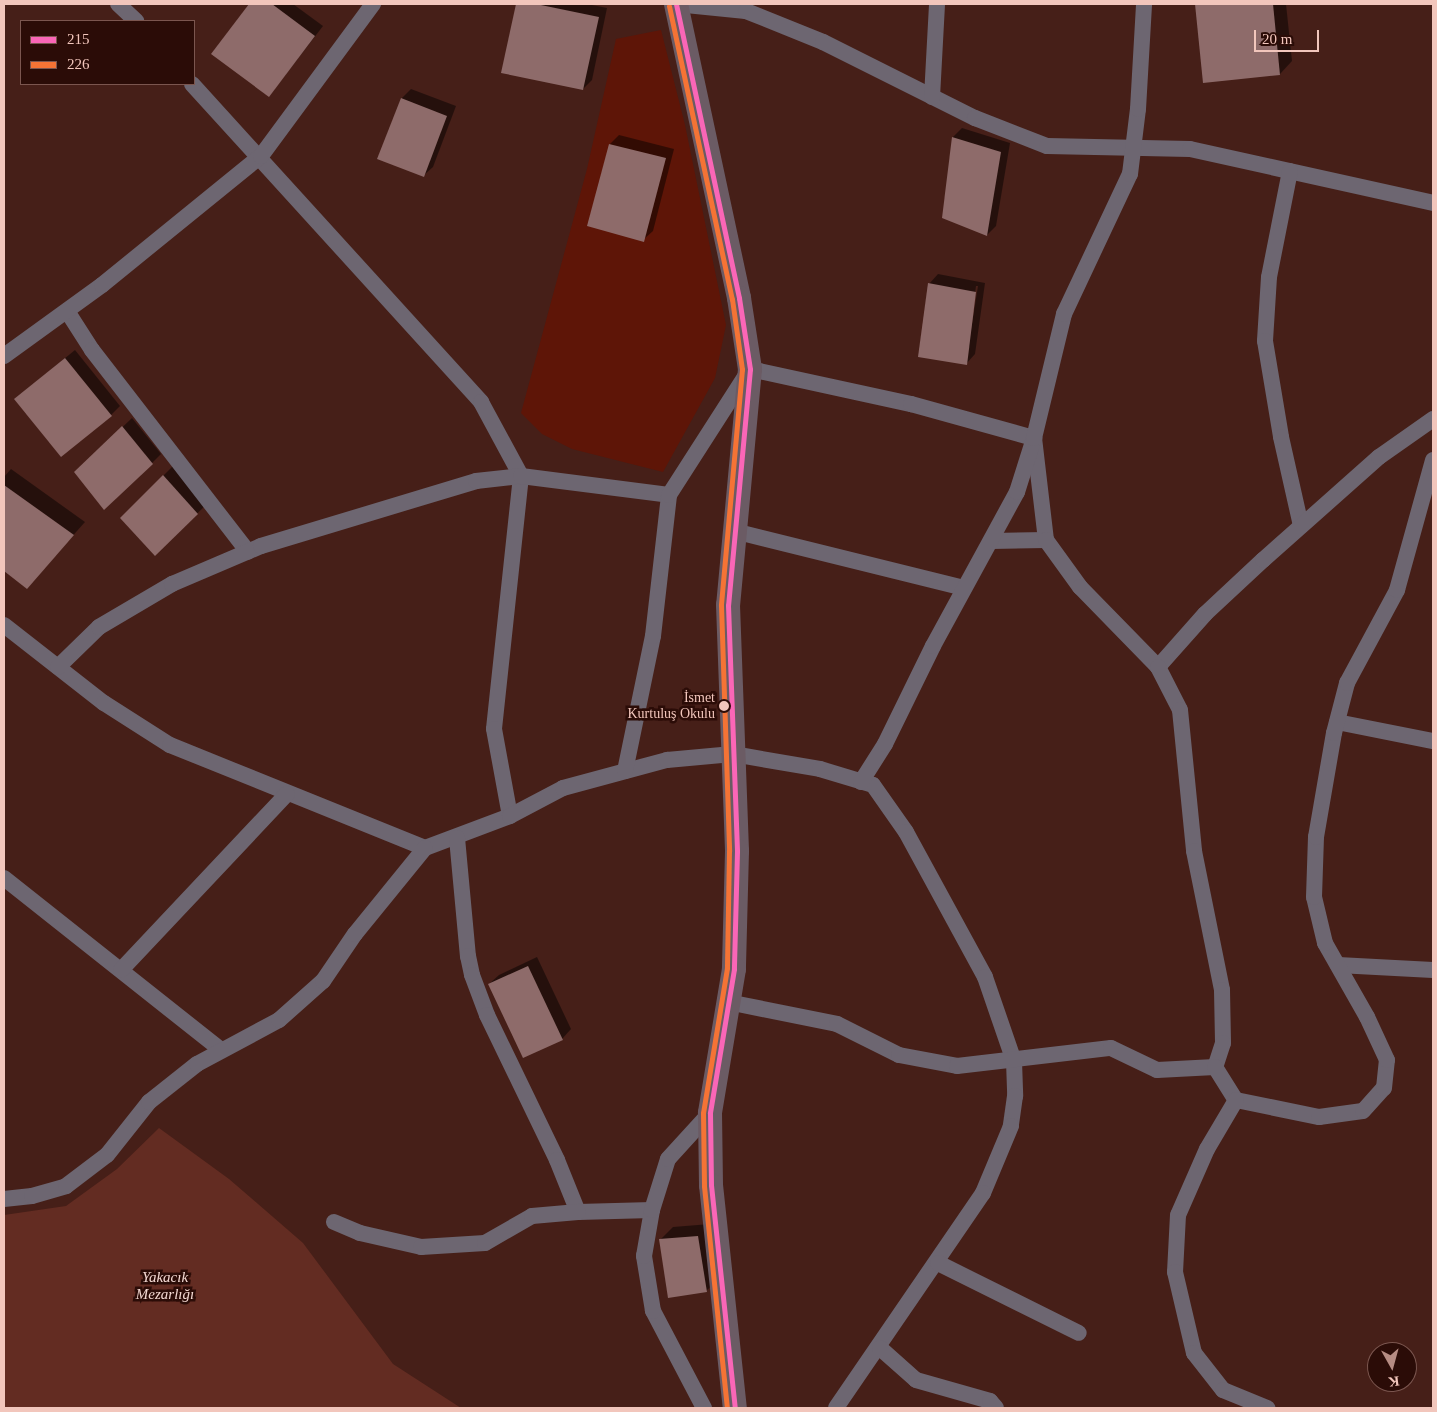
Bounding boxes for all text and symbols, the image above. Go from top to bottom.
legend [20,20,195,85]
scale bar [1257,20,1322,52]
text: 215 [67,31,90,47]
text: 20 m [1262,31,1292,47]
text: 226 [67,56,90,72]
place label: İsmet Kurtuluş Okulu [628,690,715,722]
marker: İsmet Kurtuluş Okulu [719,701,729,711]
park label: Yakacık Mezarlığı [136,1268,194,1303]
north arrow [1367,1342,1417,1392]
text: K [1387,1373,1400,1389]

